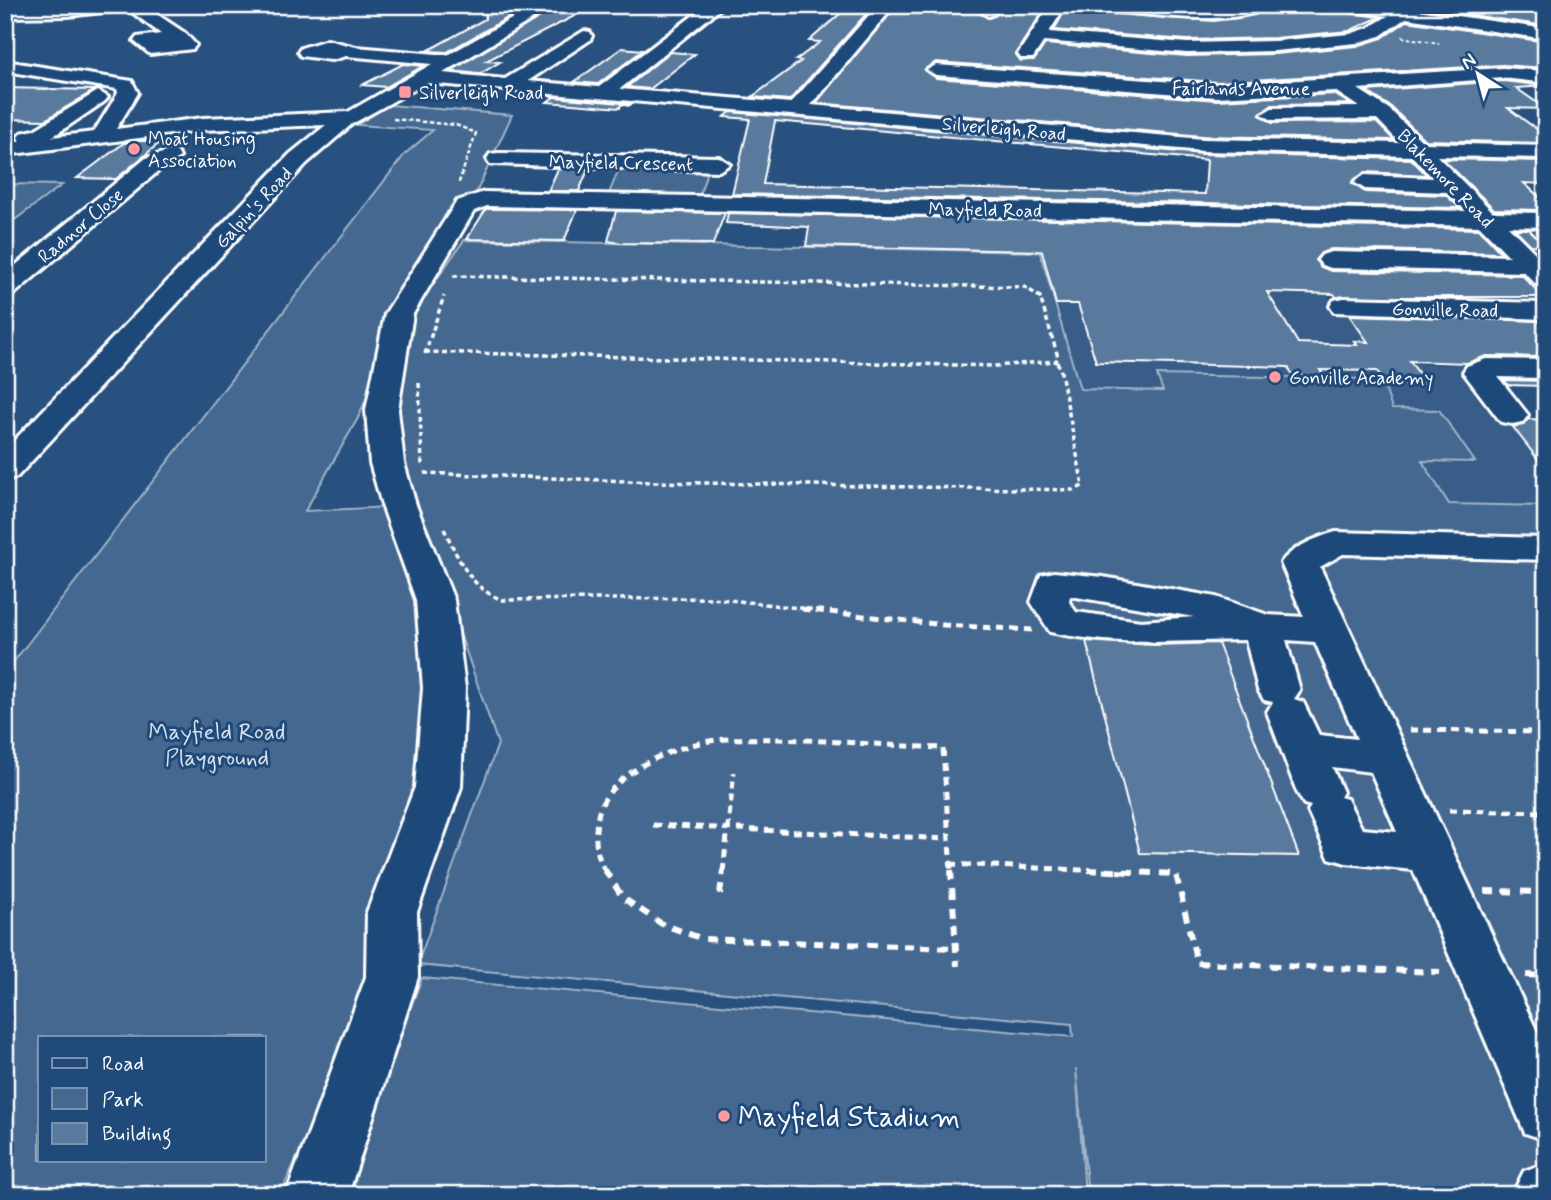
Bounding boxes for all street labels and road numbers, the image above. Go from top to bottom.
street label: Fairlands Avenue [1172,77,1310,102]
street label: Silverleigh Road [941,112,1067,148]
street label: Blakemore Road [1391,124,1499,234]
street label: Mayfield Crescent [549,150,693,177]
street label: Galpin's Road [210,162,298,254]
street label: Radnor Close [33,183,129,269]
street label: Mayfield Road [928,197,1042,224]
street label: Gonville Road [1392,297,1498,324]

